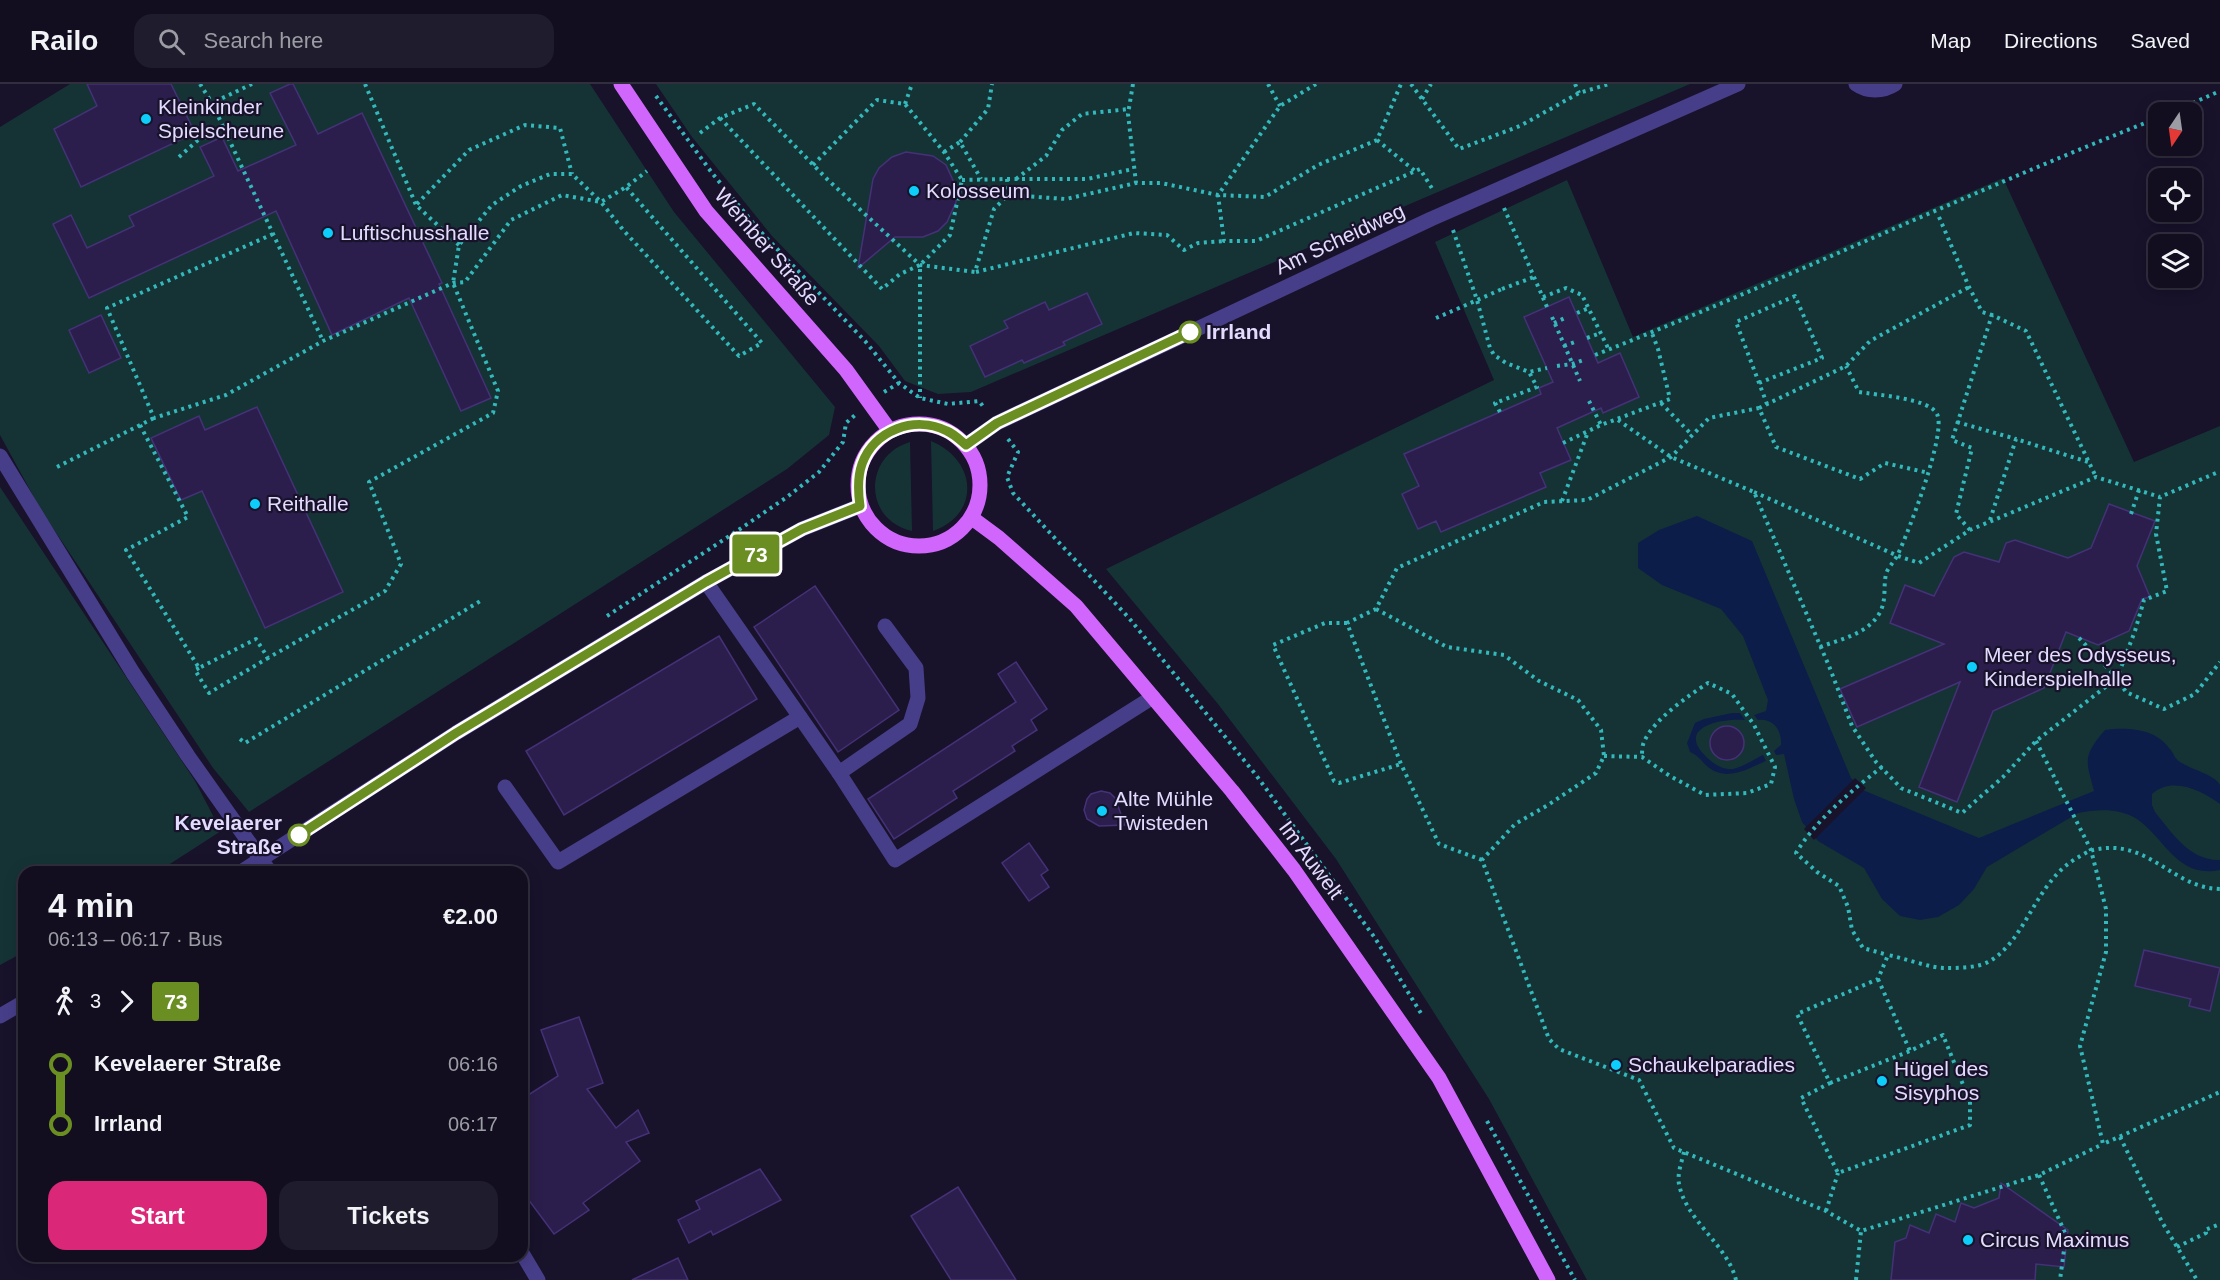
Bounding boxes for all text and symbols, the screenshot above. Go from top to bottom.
search box [134,14,554,68]
text: Railo [30,25,98,56]
icon: search [155,25,188,58]
text: Search here [203,28,323,53]
text: Map [1930,29,1971,52]
text: Directions [2004,29,2097,52]
text: Saved [2130,29,2190,52]
place label: Kleinkinder Spielscheune [158,95,284,142]
north arrow [2148,102,2202,156]
map controls [2148,102,2202,288]
marker: Kleinkinder Spielscheune [139,112,153,126]
button: locate [2148,168,2202,222]
place label: Kolosseum [926,179,1030,202]
street label: Wember Straße [710,183,825,310]
marker: Kolosseum [907,184,921,198]
street label: Am Scheidweg [1271,199,1408,279]
place label: Luftischusshalle [340,221,489,244]
marker: Luftischusshalle [321,226,335,240]
button: layers [2148,234,2202,288]
place label: Irrland [1206,320,1271,343]
marker: Irrland [1179,321,1201,343]
place label: Reithalle [267,492,349,515]
marker: Reithalle [248,497,262,511]
line badge: 73 [729,534,783,574]
text: 73 [744,543,768,566]
place label: Meer des Odysseus, Kinderspielhalle [1984,643,2177,690]
marker: Meer des Odysseus, Kinderspielhalle [1965,660,1979,674]
place label: Alte Mühle Twisteden [1114,787,1213,834]
marker: Alte Mühle Twisteden [1095,804,1109,818]
place label: Kevelaerer Straße [175,811,282,858]
street label: Im Auwelt [1275,816,1348,903]
marker: Kevelaerer Straße [288,824,310,846]
text: 4 min [48,887,134,924]
text: €2.00 [443,904,498,929]
text: 06:13 – 06:17 · Bus [48,928,223,950]
icon: walk [48,985,81,1018]
icon: forward [110,985,143,1018]
text: 3 [90,990,101,1012]
text: 73 [164,990,187,1013]
text: Kevelaerer Straße [94,1051,281,1076]
text: 06:16 [448,1053,498,1075]
place label: Schaukelparadies [1628,1053,1795,1076]
place label: Hügel des Sisyphos [1894,1057,1989,1104]
marker: Schaukelparadies [1609,1058,1623,1072]
marker: Hügel des Sisyphos [1875,1074,1889,1088]
text: Irrland [94,1111,162,1136]
text: 06:17 [448,1113,498,1135]
button: Start [48,1181,267,1250]
button: Tickets [279,1181,498,1250]
place label: Circus Maximus [1980,1228,2129,1251]
marker: Circus Maximus [1961,1233,1975,1247]

